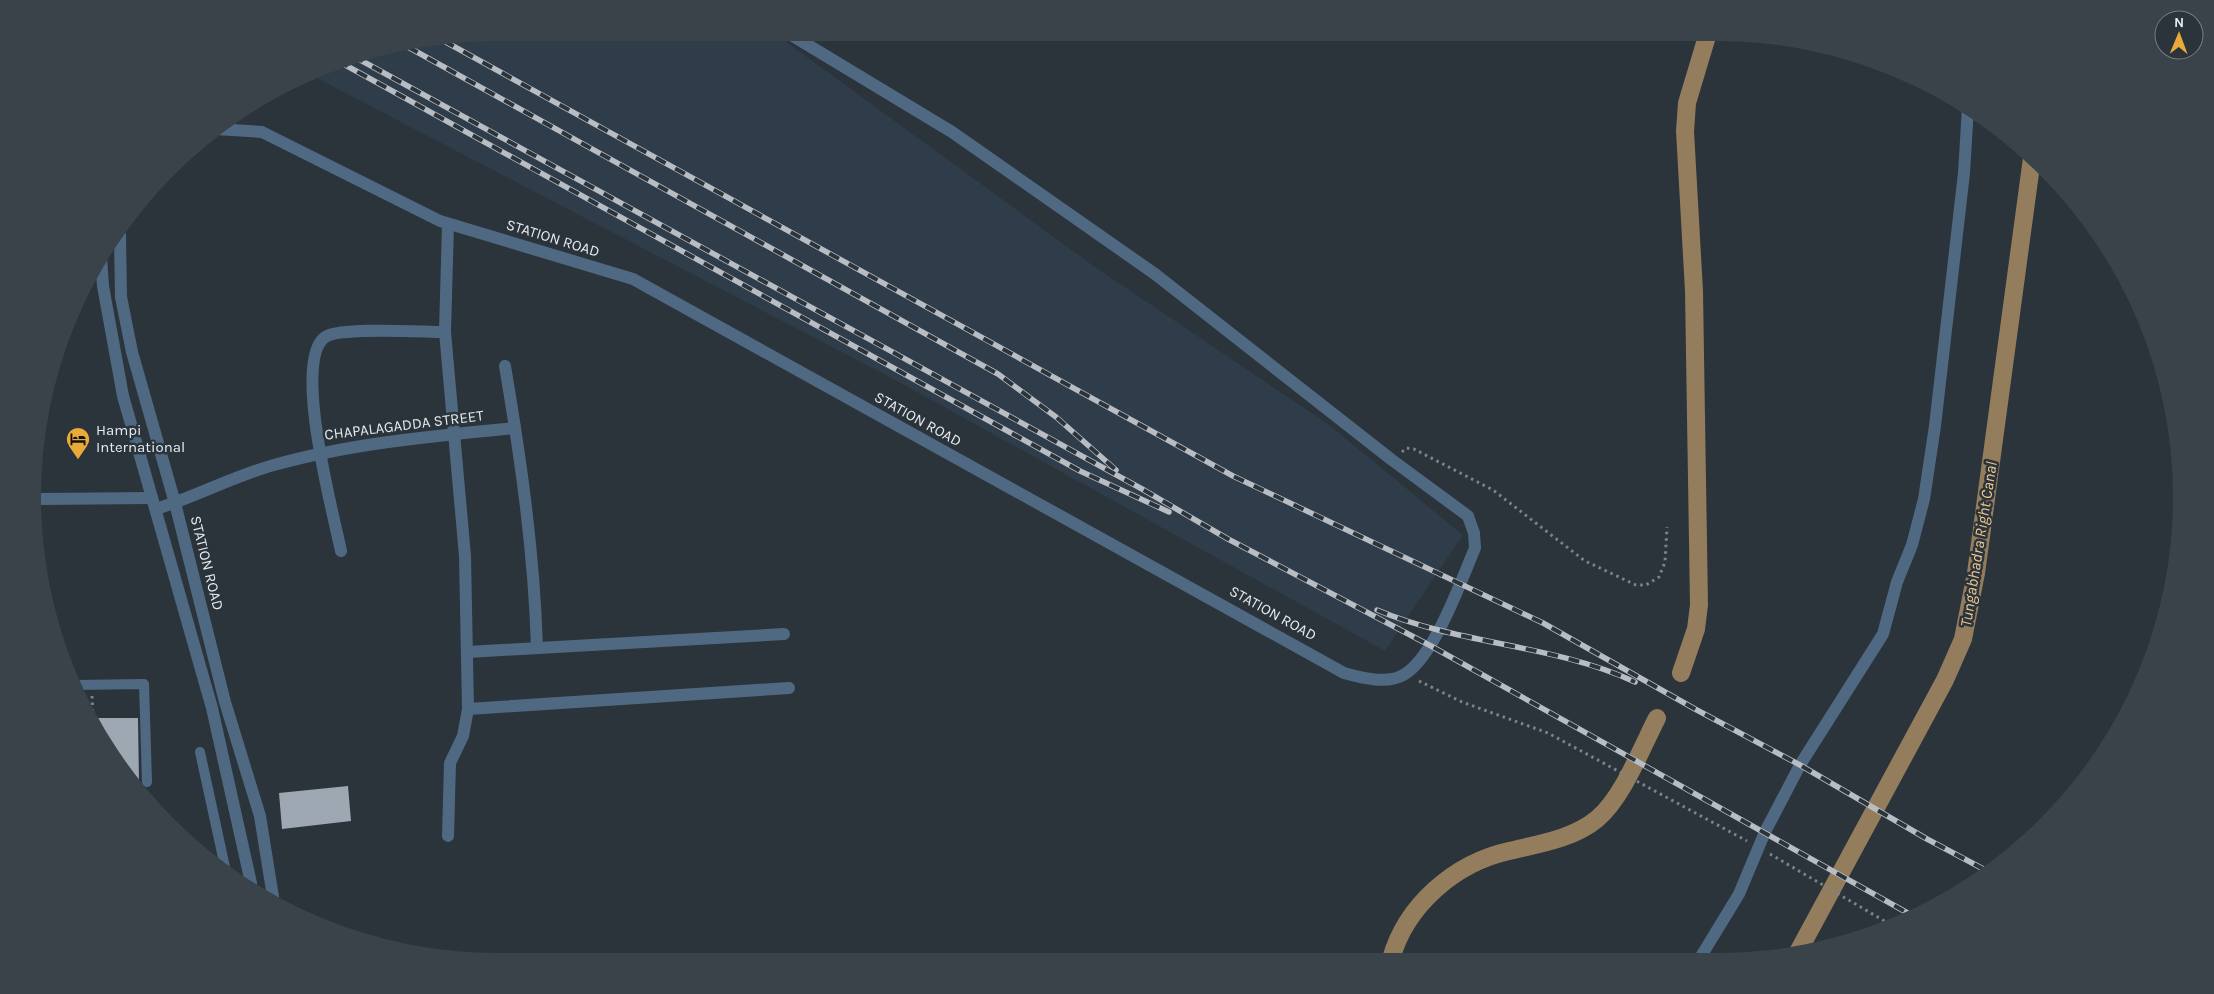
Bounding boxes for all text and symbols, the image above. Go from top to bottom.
north arrow [2154,10,2204,60]
text: N [2174,14,2184,31]
street label: STATION ROAD [504,215,602,261]
street label: STATION ROAD [871,388,965,450]
street label: CHAPALAGADDA STREET [323,406,485,444]
place label: Hampi International [96,421,185,456]
hotel icon: Hampi International [65,426,91,460]
water label: Tungabhadra Right Canal [1956,460,2001,628]
street label: STATION ROAD [187,514,227,612]
street label: STATION ROAD [1226,582,1320,644]

